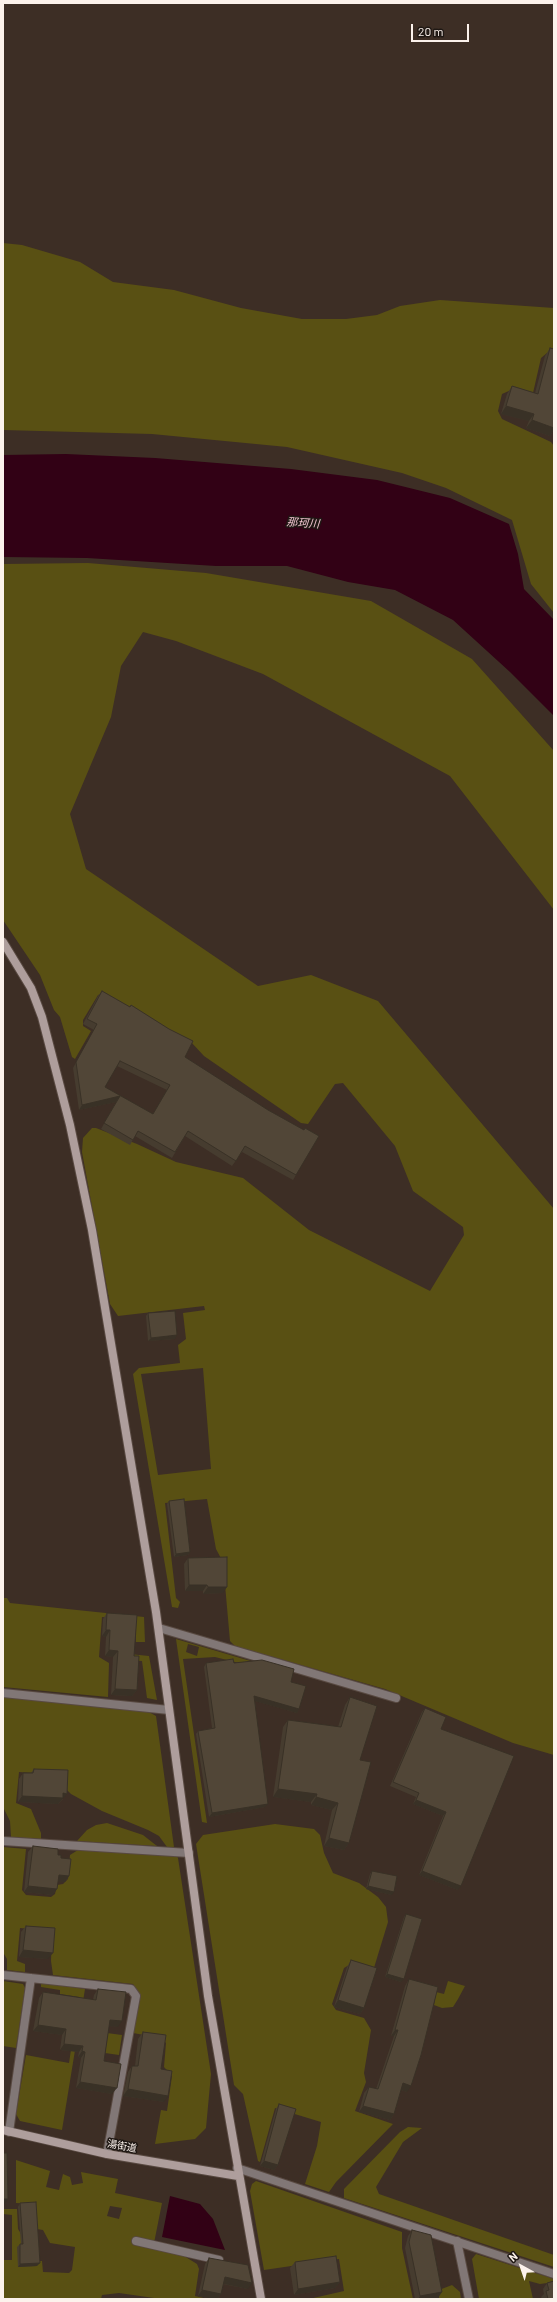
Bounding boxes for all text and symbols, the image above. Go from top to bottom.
scale bar [413,16,471,42]
text: 20 m [418,24,444,38]
water label: 那珂川 [286,515,320,531]
street label: 湯街道 [106,2137,138,2155]
north arrow [501,2246,541,2286]
text: N [506,2249,520,2264]

